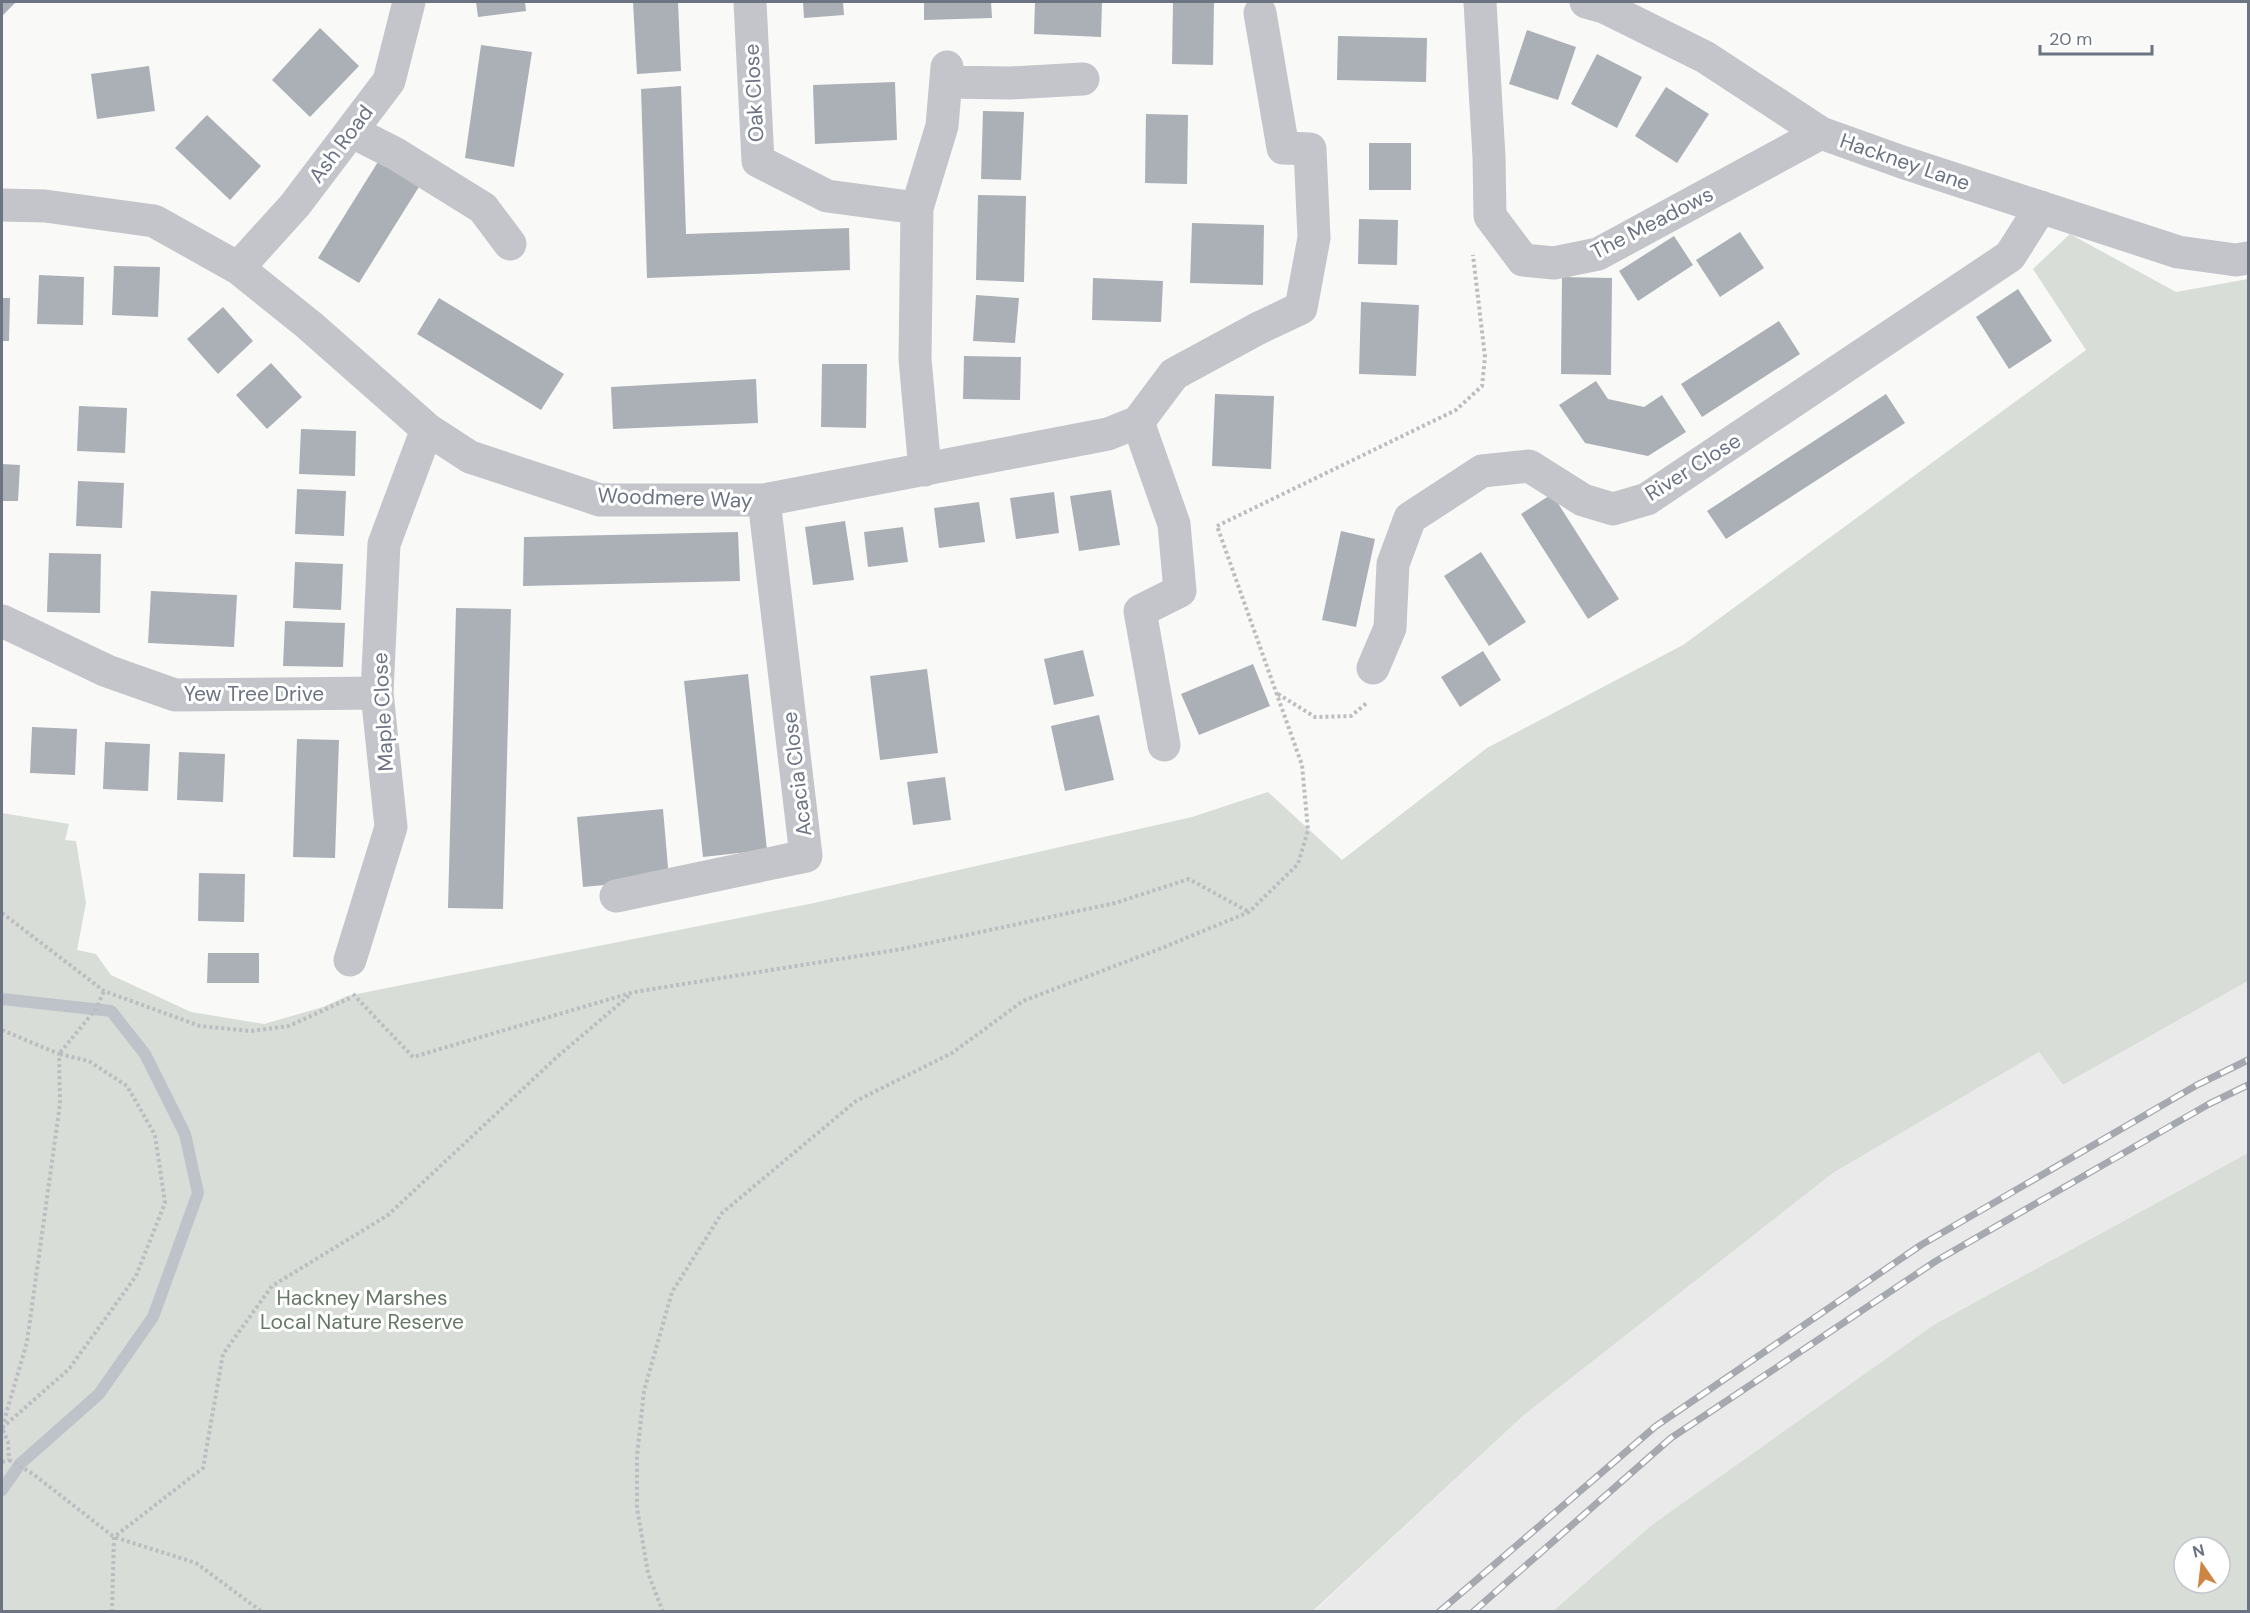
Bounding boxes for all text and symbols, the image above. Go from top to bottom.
scale bar [2040,18,2152,56]
text: 20 m [2049,27,2092,51]
street label: Oak Close [737,43,771,143]
street label: Ash Road [302,99,380,189]
street label: Hackney Lane [1836,127,1974,197]
street label: The Meadows [1586,180,1718,266]
street label: River Close [1640,426,1746,507]
street label: Woodmere Way [597,481,753,515]
street label: Maple Close [366,652,400,772]
street label: Yew Tree Drive [184,680,324,708]
street label: Acacia Close [775,710,819,838]
park label: Hackney Marshes Local Nature Reserve [260,1284,464,1336]
north arrow [2172,1535,2232,1595]
text: N [2190,1539,2207,1563]

